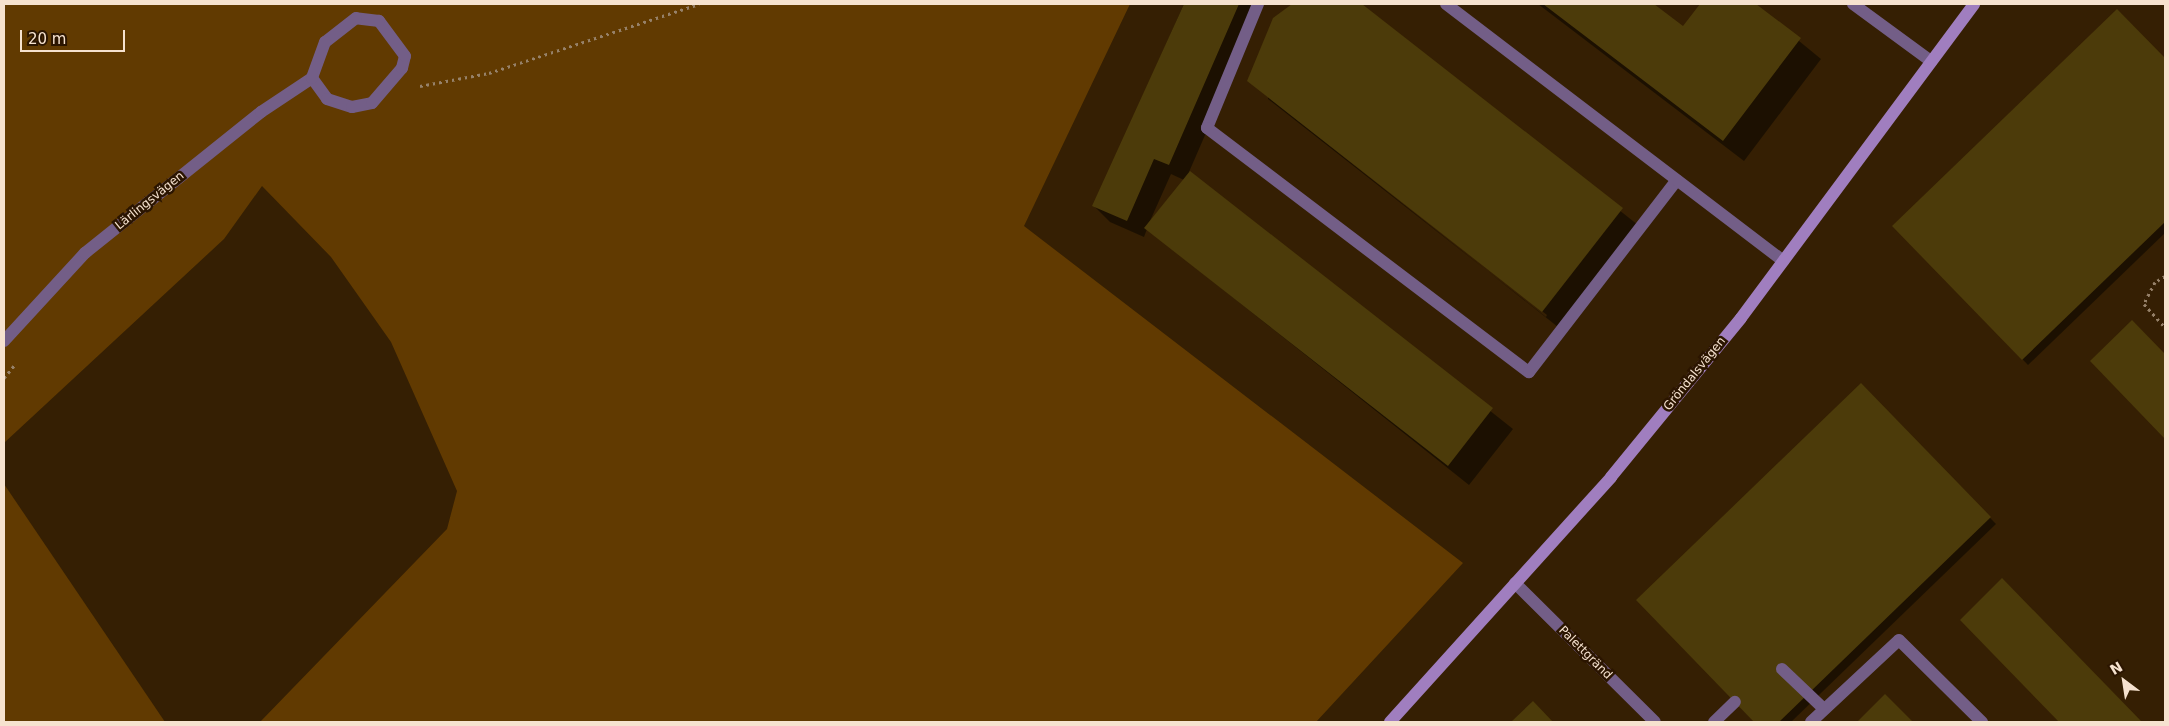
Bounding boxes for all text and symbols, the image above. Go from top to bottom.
scale bar [22,20,128,52]
text: 20 m [28,30,66,48]
street label: Lärlingsvägen [113,169,187,233]
street label: Gröndalsvägen [1661,334,1729,414]
street label: Palettgränd [1555,623,1615,683]
north arrow [2099,656,2149,706]
text: N [2107,658,2125,678]

